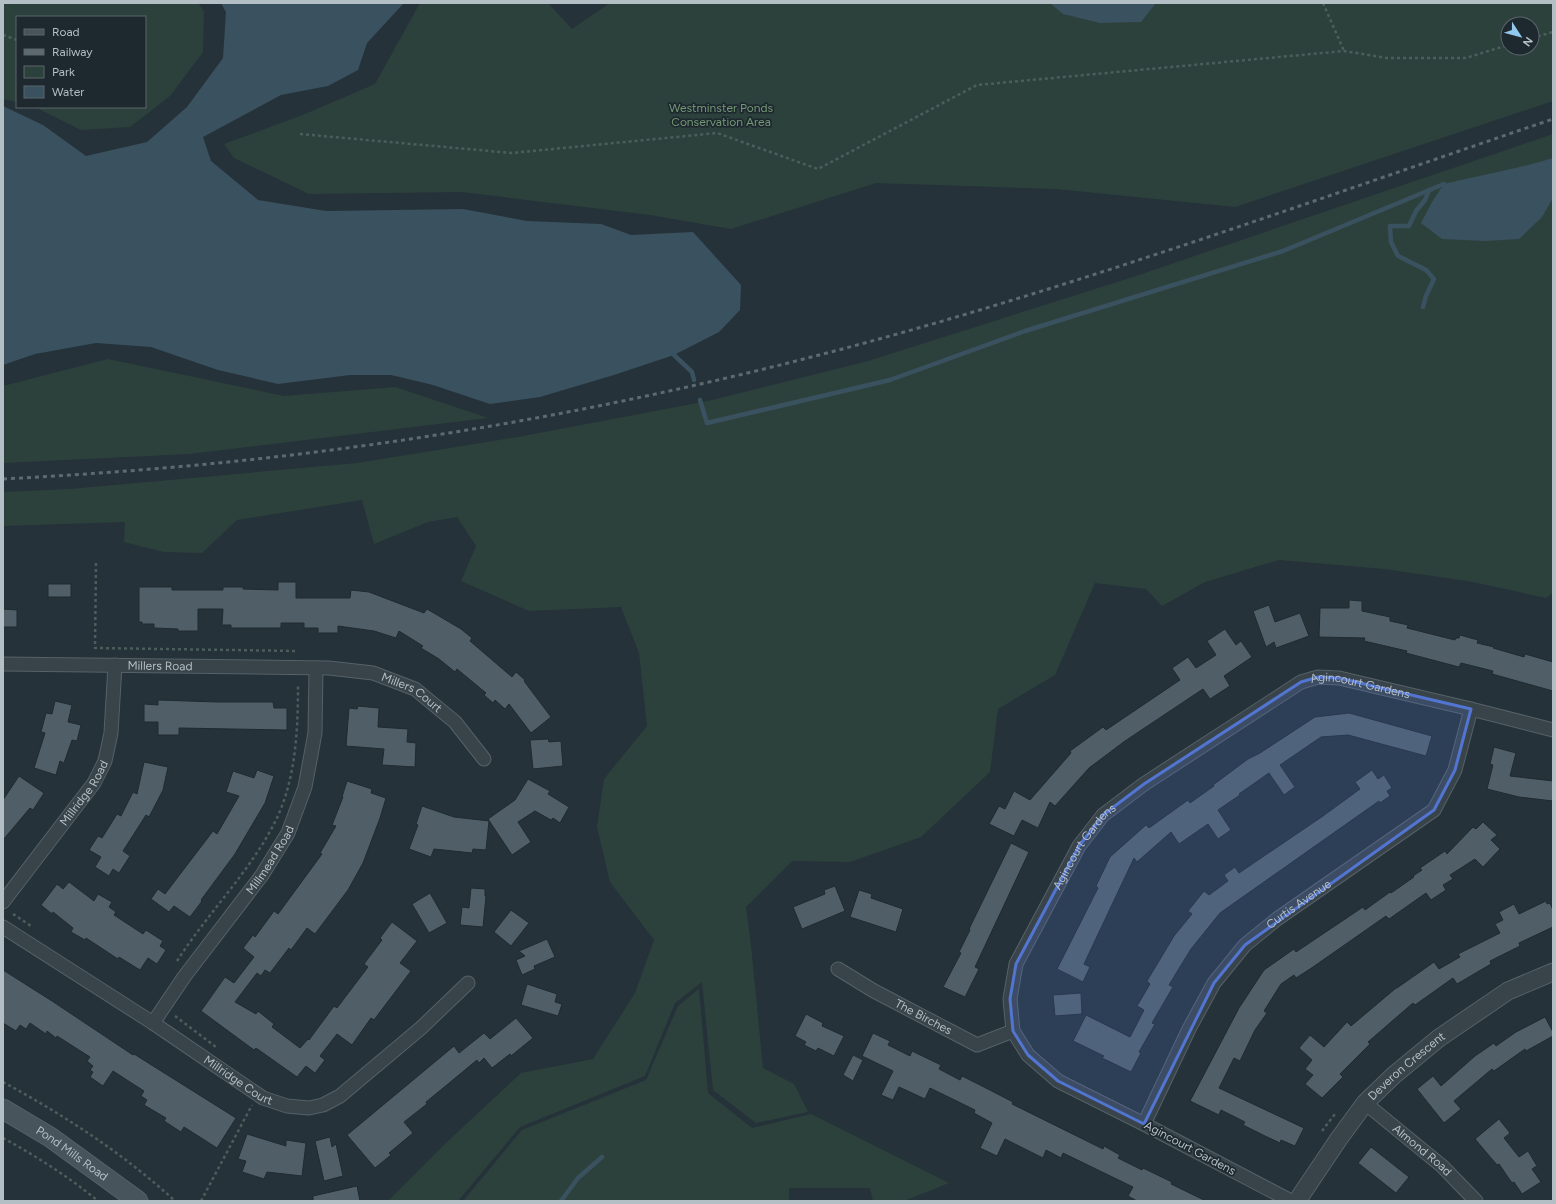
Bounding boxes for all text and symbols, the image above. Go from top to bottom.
legend [16,16,146,108]
north arrow [1500,16,1540,56]
text: Road [52,25,80,39]
text: N [1520,34,1535,49]
text: Railway [52,45,93,59]
text: Park [52,65,75,79]
text: Water [52,85,84,99]
park label: Westminster Ponds Conservation Area [669,101,773,129]
street label: Millers Road [127,659,193,673]
street label: Millers Court [379,670,445,716]
street label: Agincourt Gardens [1308,670,1412,702]
street label: Millridge Road [57,758,111,829]
street label: Agincourt Gardens [1050,801,1119,892]
street label: Millmead Road [243,824,297,897]
street label: Curtis Avenue [1263,876,1334,932]
street label: The Birches [893,996,955,1038]
street label: Deveron Crescent [1365,1029,1448,1103]
street label: Millridge Court [201,1053,275,1108]
street label: Agincourt Gardens [1142,1118,1238,1178]
street label: Almond Road [1390,1122,1454,1179]
street label: Pond Mills Road [33,1123,111,1184]

